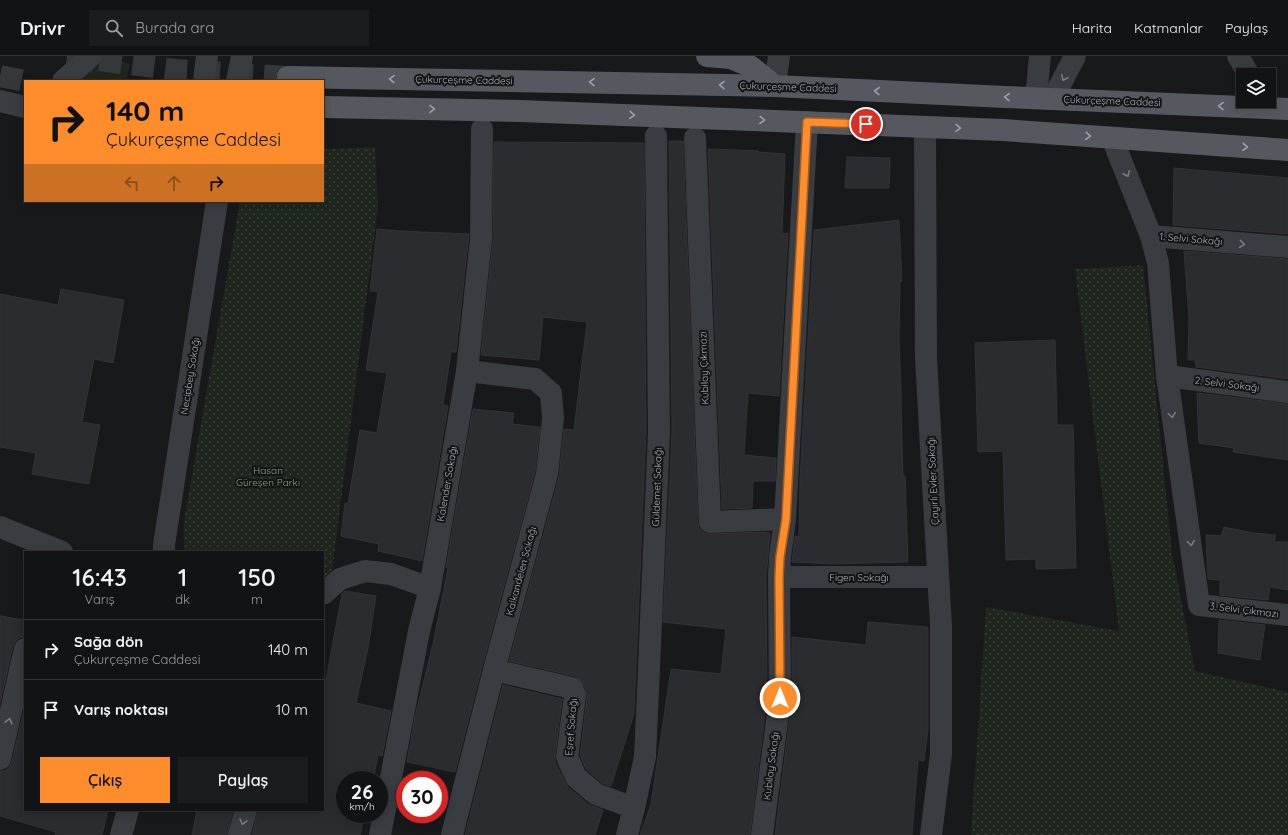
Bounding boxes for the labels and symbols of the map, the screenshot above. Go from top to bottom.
street label: Çukurçeşme Caddesi [415,73,513,87]
one-way arrow [1061,73,1069,81]
one-way arrow [389,75,395,83]
one-way arrow [589,78,595,87]
street label: Çukurçeşme Caddesi [739,79,837,95]
one-way arrow [719,81,725,89]
one-way arrow [874,87,880,95]
one-way arrow [1004,93,1010,102]
street label: Çukurçeşme Caddesi [1063,93,1161,109]
one-way arrow [1218,101,1224,110]
one-way arrow [429,105,435,113]
pin [849,107,883,141]
one-way arrow [629,111,635,120]
one-way arrow [759,116,765,125]
one-way arrow [955,124,961,132]
one-way arrow [1085,132,1091,141]
one-way arrow [1242,142,1248,151]
one-way arrow [1122,170,1130,177]
street label: 1. Selvi Sokağı [1159,230,1223,248]
one-way arrow [1239,239,1245,248]
street label: Kubilay Çıkmazı [696,331,712,405]
street label: Necipbey Sokağı [177,337,203,415]
street label: 2. Selvi Sokağı [1194,374,1260,394]
one-way arrow [1167,412,1176,418]
street label: Çayırlı Evler Sokağı [924,437,942,525]
street label: Kalender Sokağı [434,445,460,523]
street label: Güldemet Sokağı [649,447,665,527]
park label: Hasan Güreşen Parkı [236,464,300,489]
street label: Kalkandelen Sokağı [503,525,539,617]
one-way arrow [1186,540,1195,546]
street label: Figen Sokağı [829,571,889,584]
street label: 3. Selvi Çıkmazı [1209,599,1279,621]
position arrow [759,677,801,719]
street label: Eşref Sokağı [562,698,580,756]
one-way arrow [4,718,12,724]
street label: Kubilay Sokağı [760,731,782,801]
speed limit sign: 30 [396,771,448,823]
one-way arrow [239,819,247,826]

